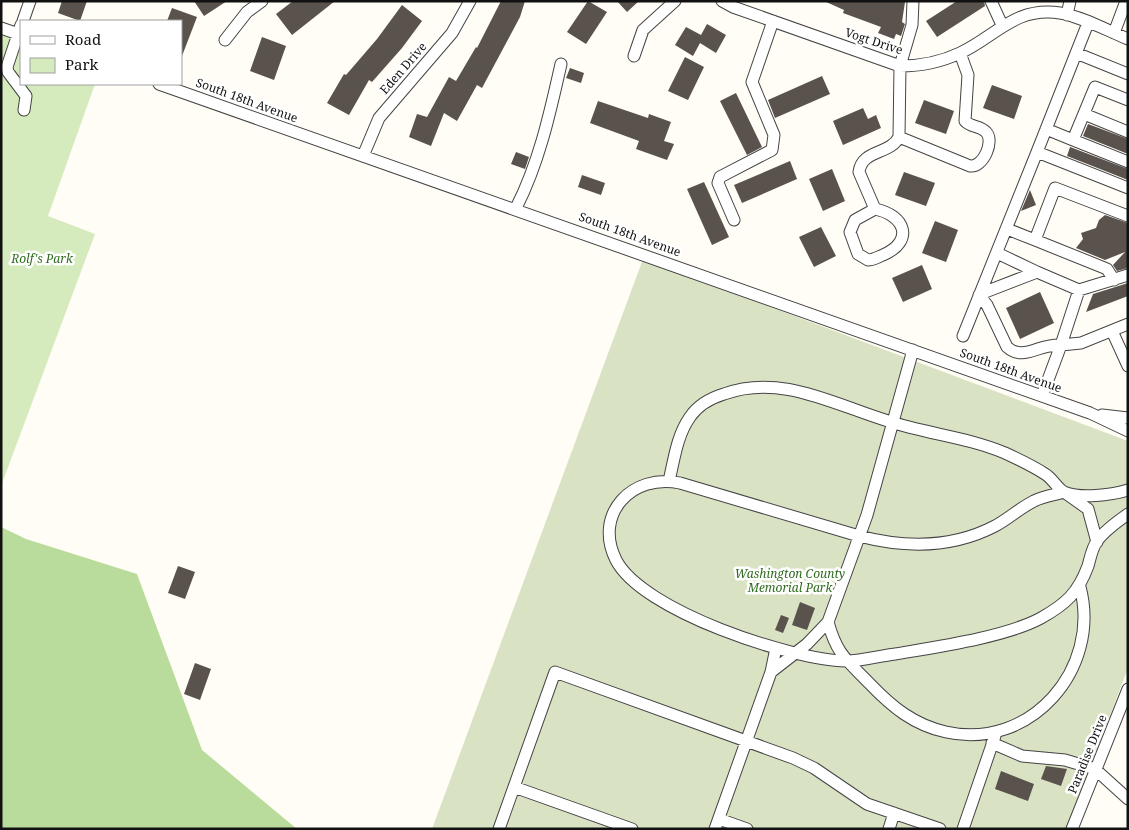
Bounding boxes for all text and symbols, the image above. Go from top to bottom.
legend [20,20,182,85]
street label: Vogt Drive [843,24,905,58]
text: Road [65,29,101,49]
street label: Eden Drive [376,38,430,98]
text: Park [65,54,99,74]
street label: South 18th Avenue [194,74,300,126]
street label: South 18th Avenue [577,208,683,260]
park label: Rolf's Park [10,250,74,267]
street label: South 18th Avenue [958,344,1064,396]
park label: Washington County Memorial Park [735,565,845,596]
street label: Paradise Drive [1063,712,1111,796]

